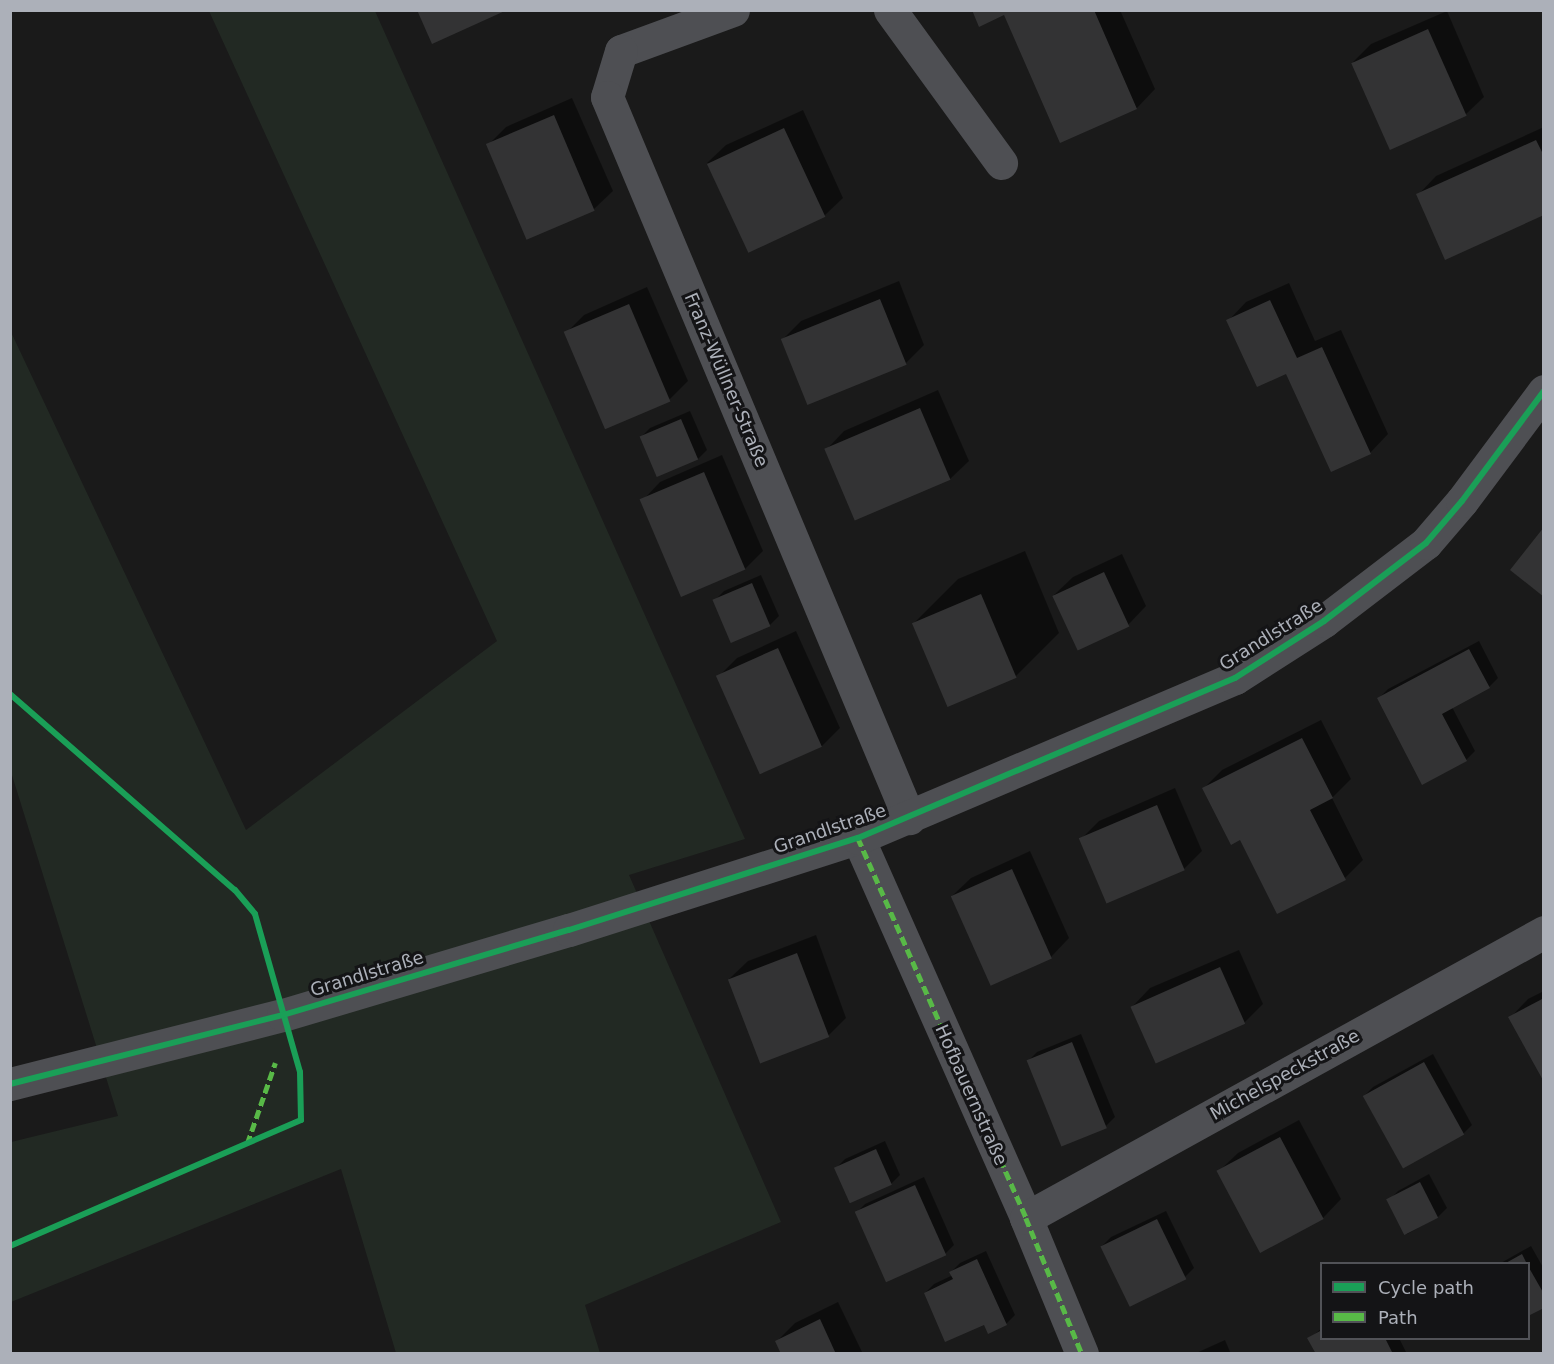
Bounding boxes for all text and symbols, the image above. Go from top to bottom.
street label: Franz-Wüllner-Straße [679,290,773,470]
street label: Grandlstraße [1215,595,1327,675]
street label: Grandlstraße [771,800,889,858]
street label: Grandlstraße [308,946,426,1002]
street label: Hofbauernstraße [930,1021,1012,1169]
street label: Michelspeckstraße [1207,1025,1363,1125]
legend [1320,1262,1530,1340]
text: Cycle path [1378,1277,1474,1298]
text: Path [1378,1307,1418,1328]

